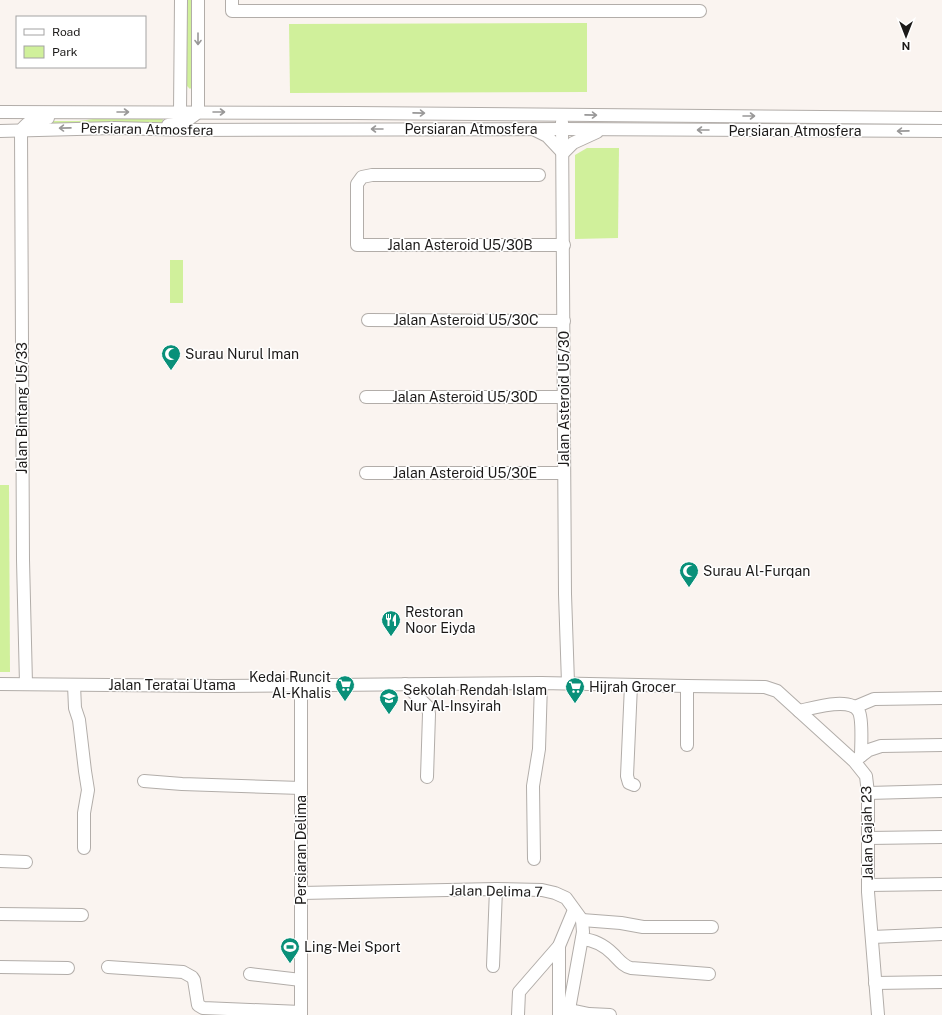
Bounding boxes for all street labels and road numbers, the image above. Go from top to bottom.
street label: Persiaran Atmosfera [80,120,214,138]
street label: Persiaran Atmosfera [405,121,537,137]
street label: Persiaran Atmosfera [729,123,861,139]
street label: Jalan Asteroid U5/30B [387,237,533,253]
street label: Jalan Asteroid U5/30C [393,312,539,328]
street label: Jalan Asteroid U5/30 [556,331,572,467]
street label: Jalan Bintang U5/33 [14,342,30,474]
street label: Jalan Asteroid U5/30D [392,389,538,405]
street label: Jalan Asteroid U5/30E [393,465,537,481]
street label: Jalan Teratai Utama [108,677,236,693]
street label: Jalan Gajah 23 [858,785,876,880]
street label: Persiaran Delima [293,795,309,905]
street label: Jalan Delima 7 [449,882,543,900]

